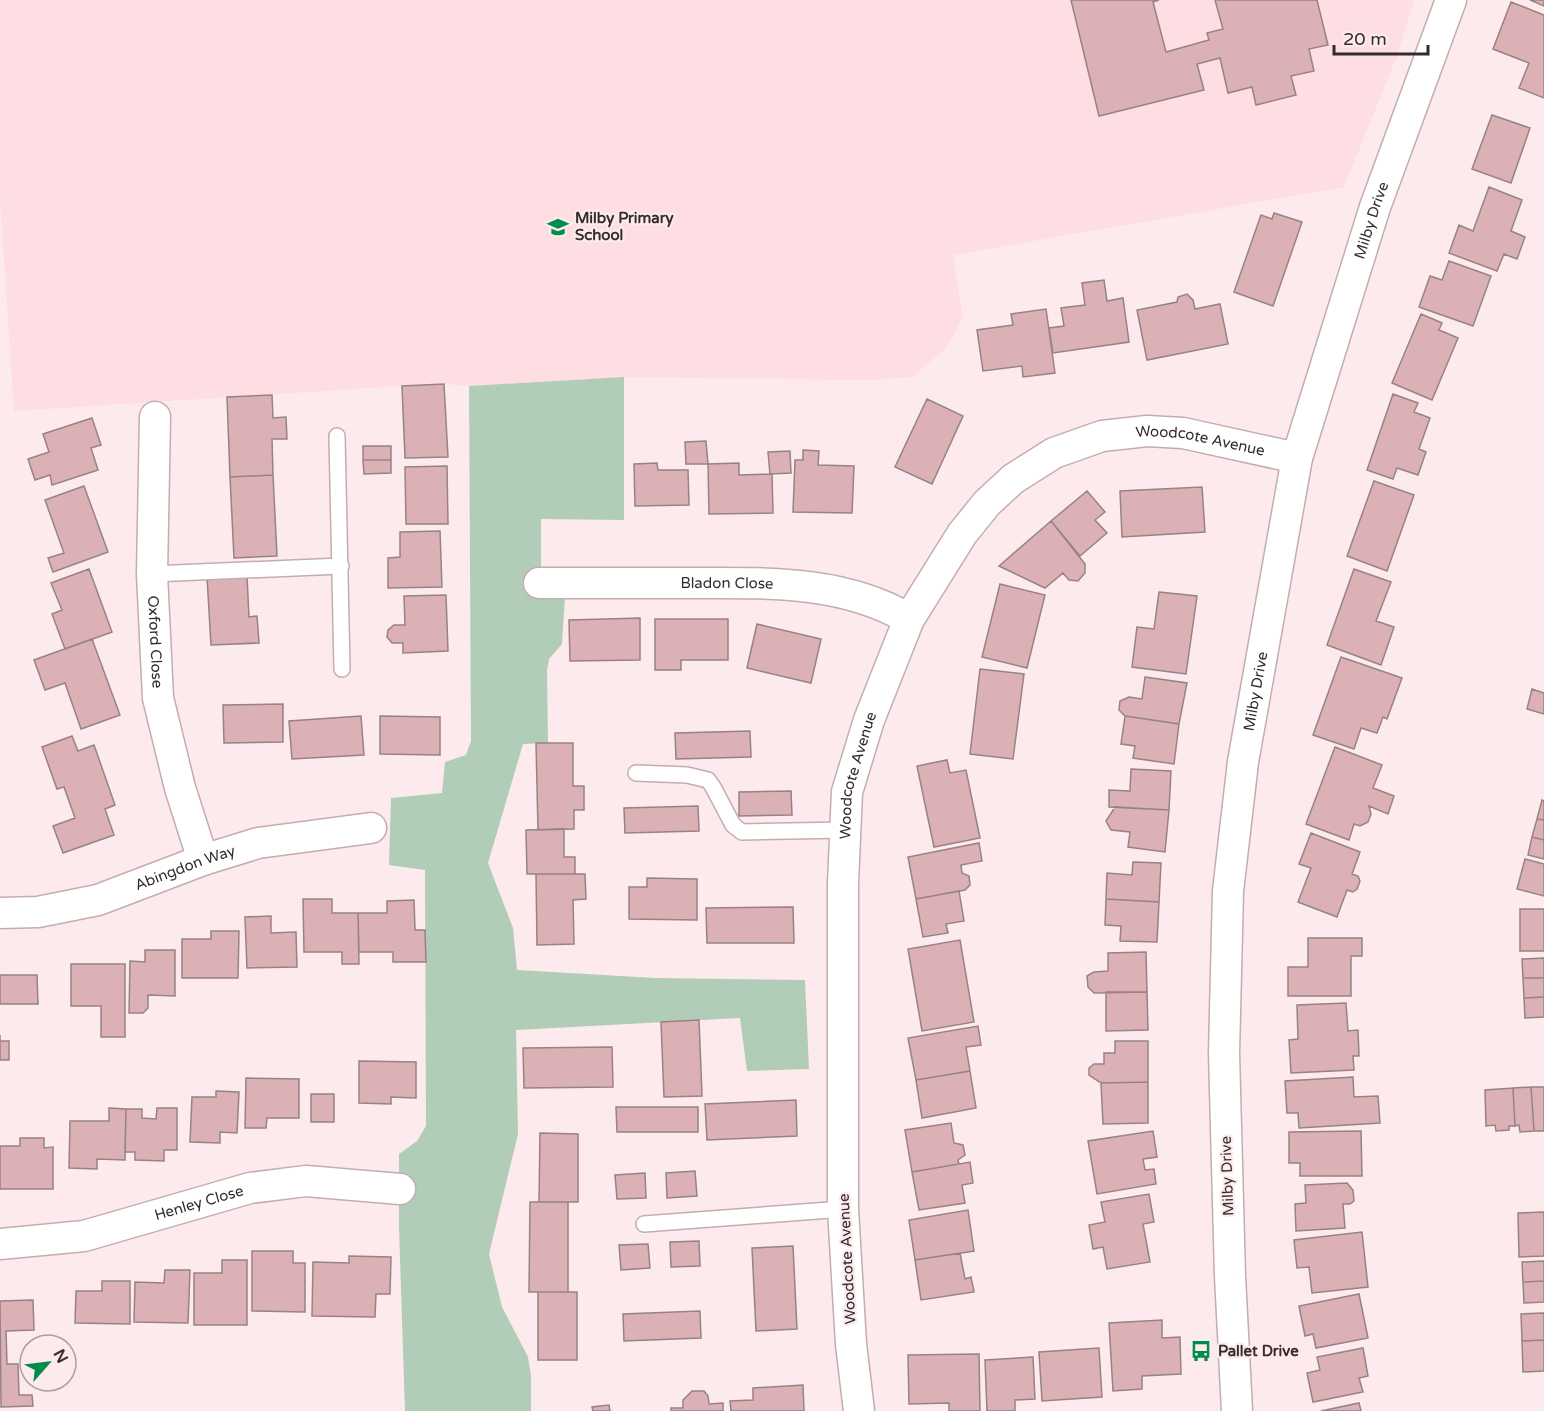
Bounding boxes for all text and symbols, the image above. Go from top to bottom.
scale bar [1334,18,1428,56]
text: 20 m [1343,28,1387,50]
street label: Milby Drive [1350,179,1393,261]
place label: Milby Primary School [575,209,674,244]
school or university icon: Milby Primary School [546,215,570,239]
street label: Woodcote Avenue [1135,422,1267,460]
street label: Bladon Close [680,574,774,593]
street label: Oxford Close [144,595,167,689]
street label: Milby Drive [1240,650,1271,732]
street label: Woodcote Avenue [836,709,880,840]
street label: Abingdon Way [132,842,237,894]
street label: Milby Drive [1217,1136,1237,1216]
street label: Henley Close [152,1181,246,1224]
street label: Woodcote Avenue [835,1193,859,1325]
north arrow [18,1333,78,1393]
bus stop icon: Pallet Drive [1189,1339,1213,1363]
place label: Pallet Drive [1218,1342,1299,1360]
text: N [49,1346,72,1367]

